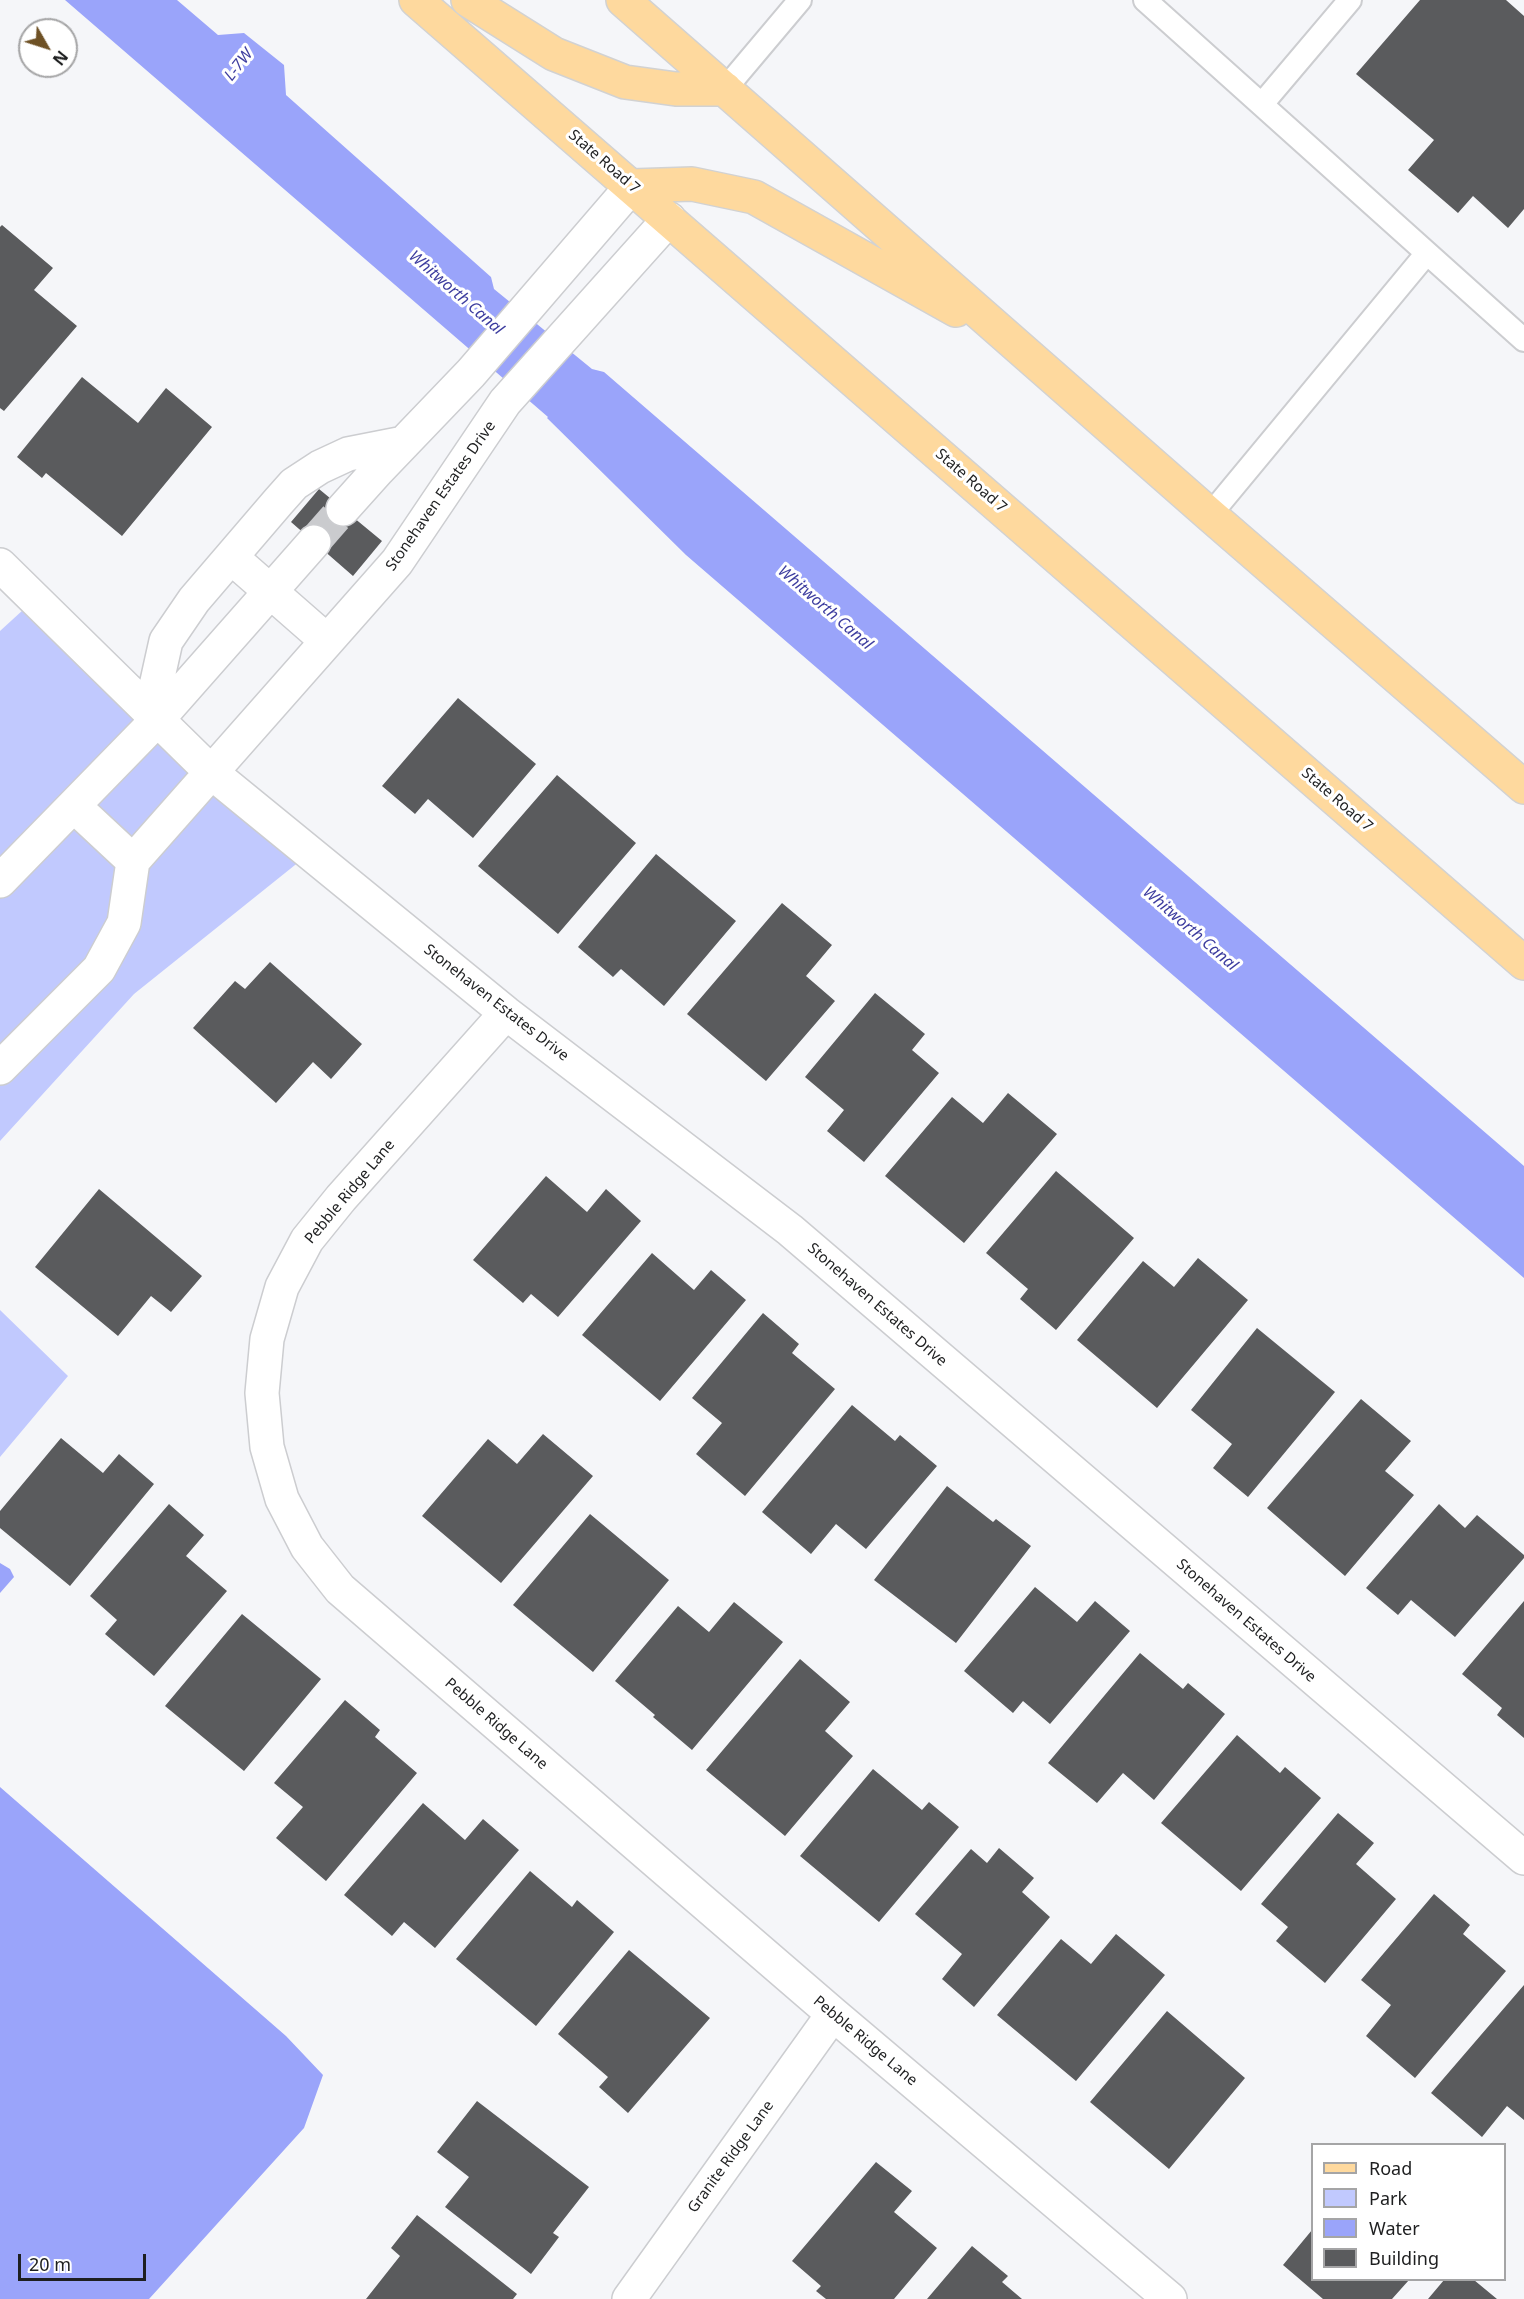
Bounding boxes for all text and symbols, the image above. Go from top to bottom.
north arrow [18,18,78,78]
water label: L-7W [221,45,257,85]
text: N [48,46,73,70]
street label: State Road 7 [565,126,643,198]
water label: Whitworth Canal [405,247,507,339]
street label: Stonehaven Estates Drive [382,418,500,574]
street label: State Road 7 [932,445,1010,517]
water label: Whitworth Canal [774,562,876,654]
street label: State Road 7 [1298,764,1376,836]
water label: Whitworth Canal [1139,883,1241,975]
street label: Stonehaven Estates Drive [420,941,572,1065]
street label: Pebble Ridge Lane [301,1136,399,1248]
street label: Stonehaven Estates Drive [804,1240,950,1370]
street label: Stonehaven Estates Drive [1173,1556,1319,1686]
street label: Pebble Ridge Lane [441,1674,551,1774]
street label: Pebble Ridge Lane [809,1992,921,2090]
street label: Granite Ridge Lane [684,2097,778,2217]
legend [1311,2143,1506,2281]
text: Road [1369,2156,1412,2180]
text: Park [1369,2186,1407,2210]
text: Water [1369,2216,1420,2240]
scale bar [21,2242,148,2280]
text: Building [1369,2246,1439,2270]
text: 20 m [29,2252,71,2276]

